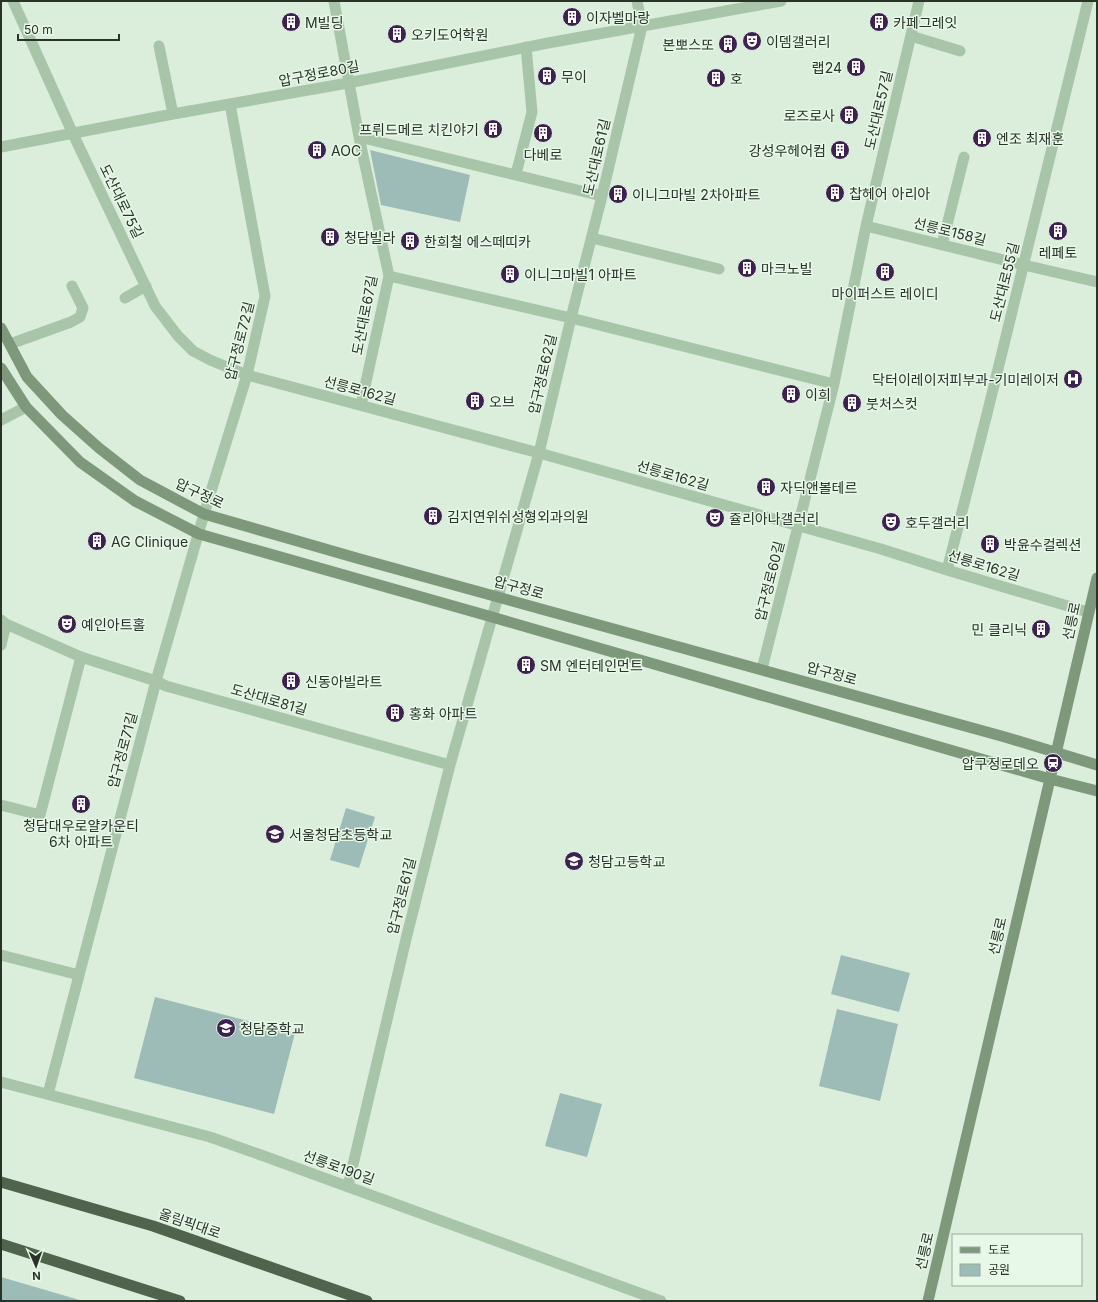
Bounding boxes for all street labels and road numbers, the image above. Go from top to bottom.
street label: 압구정로80길 [277,57,361,89]
street label: 도산대로57길 [861,69,895,151]
street label: 도산대로61길 [579,117,613,197]
street label: 도산대로75길 [97,161,147,241]
street label: 선릉로158길 [912,214,988,248]
street label: 도산대로55길 [986,240,1022,324]
street label: 도산대로67길 [348,274,380,356]
street label: 압구정로72길 [221,300,257,382]
street label: 압구정로62길 [525,332,559,416]
street label: 선릉로162길 [322,372,398,408]
street label: 선릉로162길 [635,457,711,493]
street label: 압구정로 [173,474,227,512]
street label: 압구정로60길 [751,539,787,623]
street label: 선릉로162길 [946,546,1022,584]
street label: 압구정로 [492,572,546,602]
street label: 선릉로 [1059,600,1083,642]
street label: 압구정로 [805,658,859,688]
street label: 도산대로81길 [229,680,309,718]
street label: 압구정로71길 [104,710,140,790]
street label: 압구정로61길 [383,856,419,936]
street label: 선릉로 [984,915,1010,957]
street label: 선릉로190길 [301,1146,377,1188]
street label: 올림픽대로 [157,1204,223,1242]
street label: 선릉로 [911,1230,937,1272]

